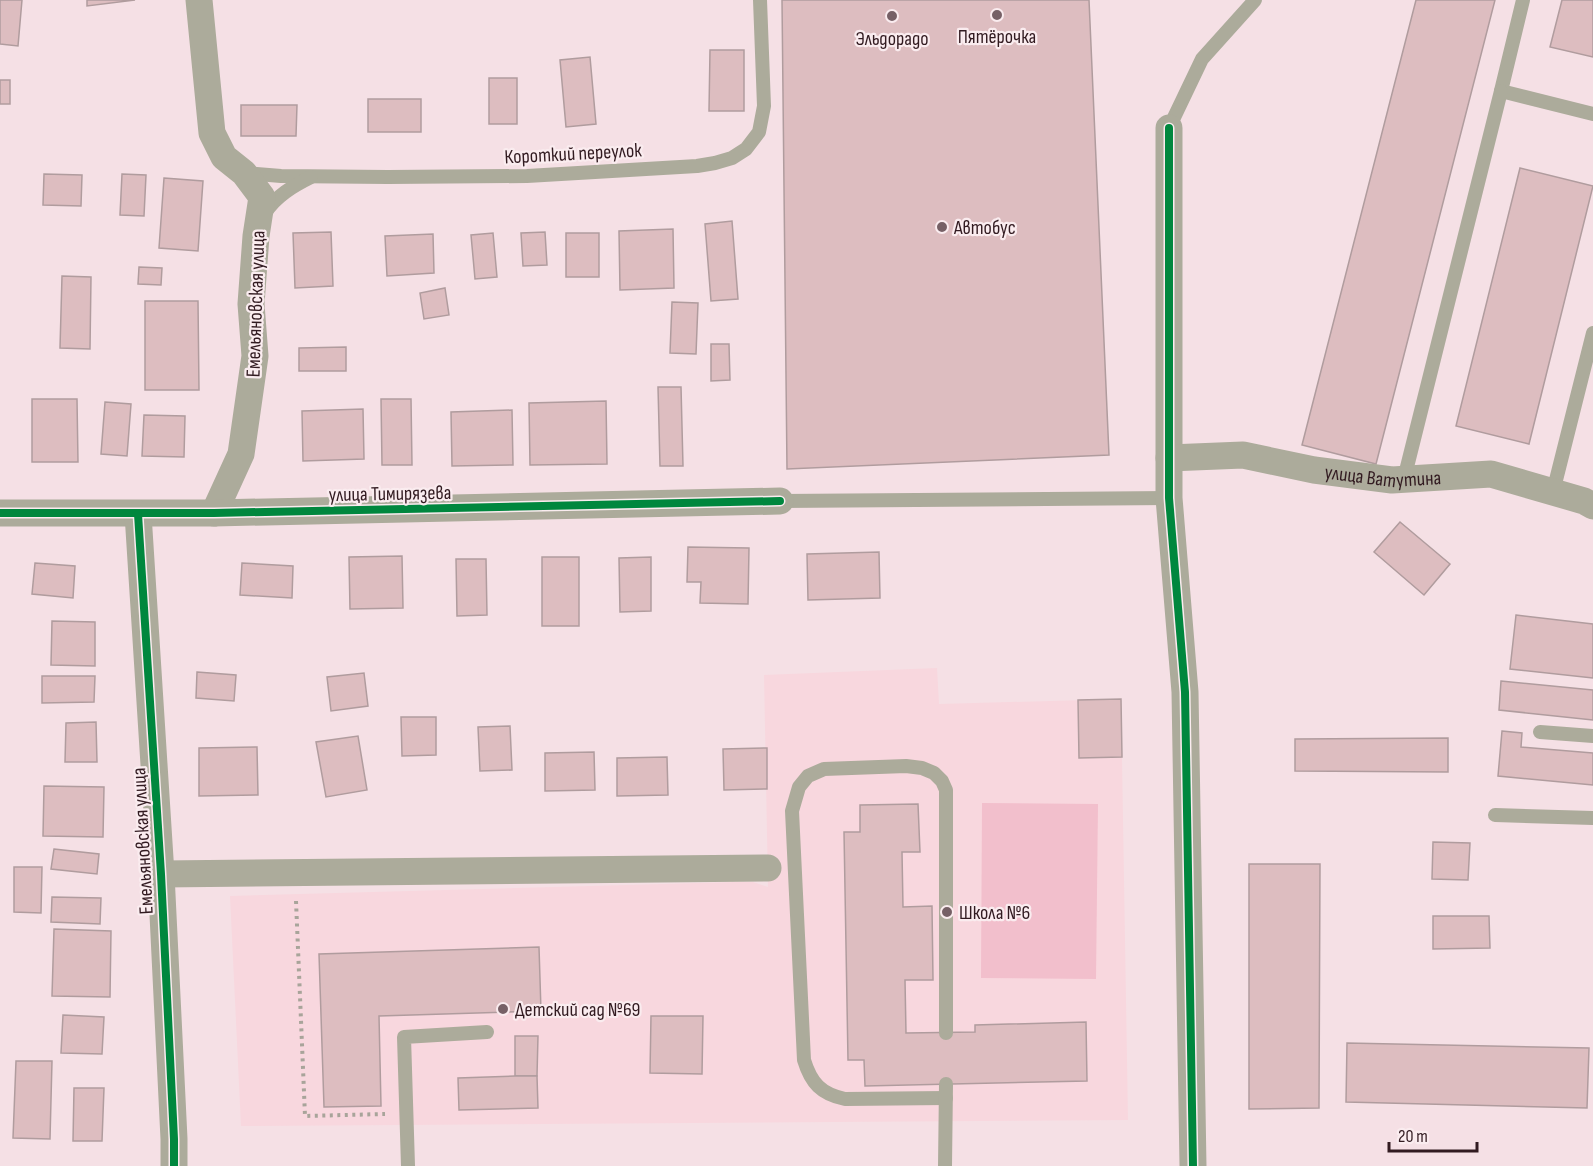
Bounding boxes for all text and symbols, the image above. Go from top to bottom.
marker: Пятёрочка [990,8,1004,22]
marker: Эльдорадо [885,9,899,23]
place label: Пятёрочка [958,25,1036,49]
place label: Эльдорадо [856,27,928,51]
street label: Короткий переулок [504,138,643,170]
place label: Автобус [953,216,1016,240]
marker: Автобус [935,220,949,234]
street label: Емельяновская улица [241,230,271,378]
street label: улица Ватутина [1323,460,1442,493]
street label: улица Тимирязева [328,481,452,507]
street label: Емельяновская улица [127,767,159,915]
place label: Школа №6 [959,901,1030,925]
marker: Школа №6 [940,905,954,919]
place label: Детский сад №69 [515,998,640,1022]
marker: Детский сад №69 [496,1002,510,1016]
scale bar [1389,1115,1478,1153]
text: 20 m [1398,1126,1428,1147]

